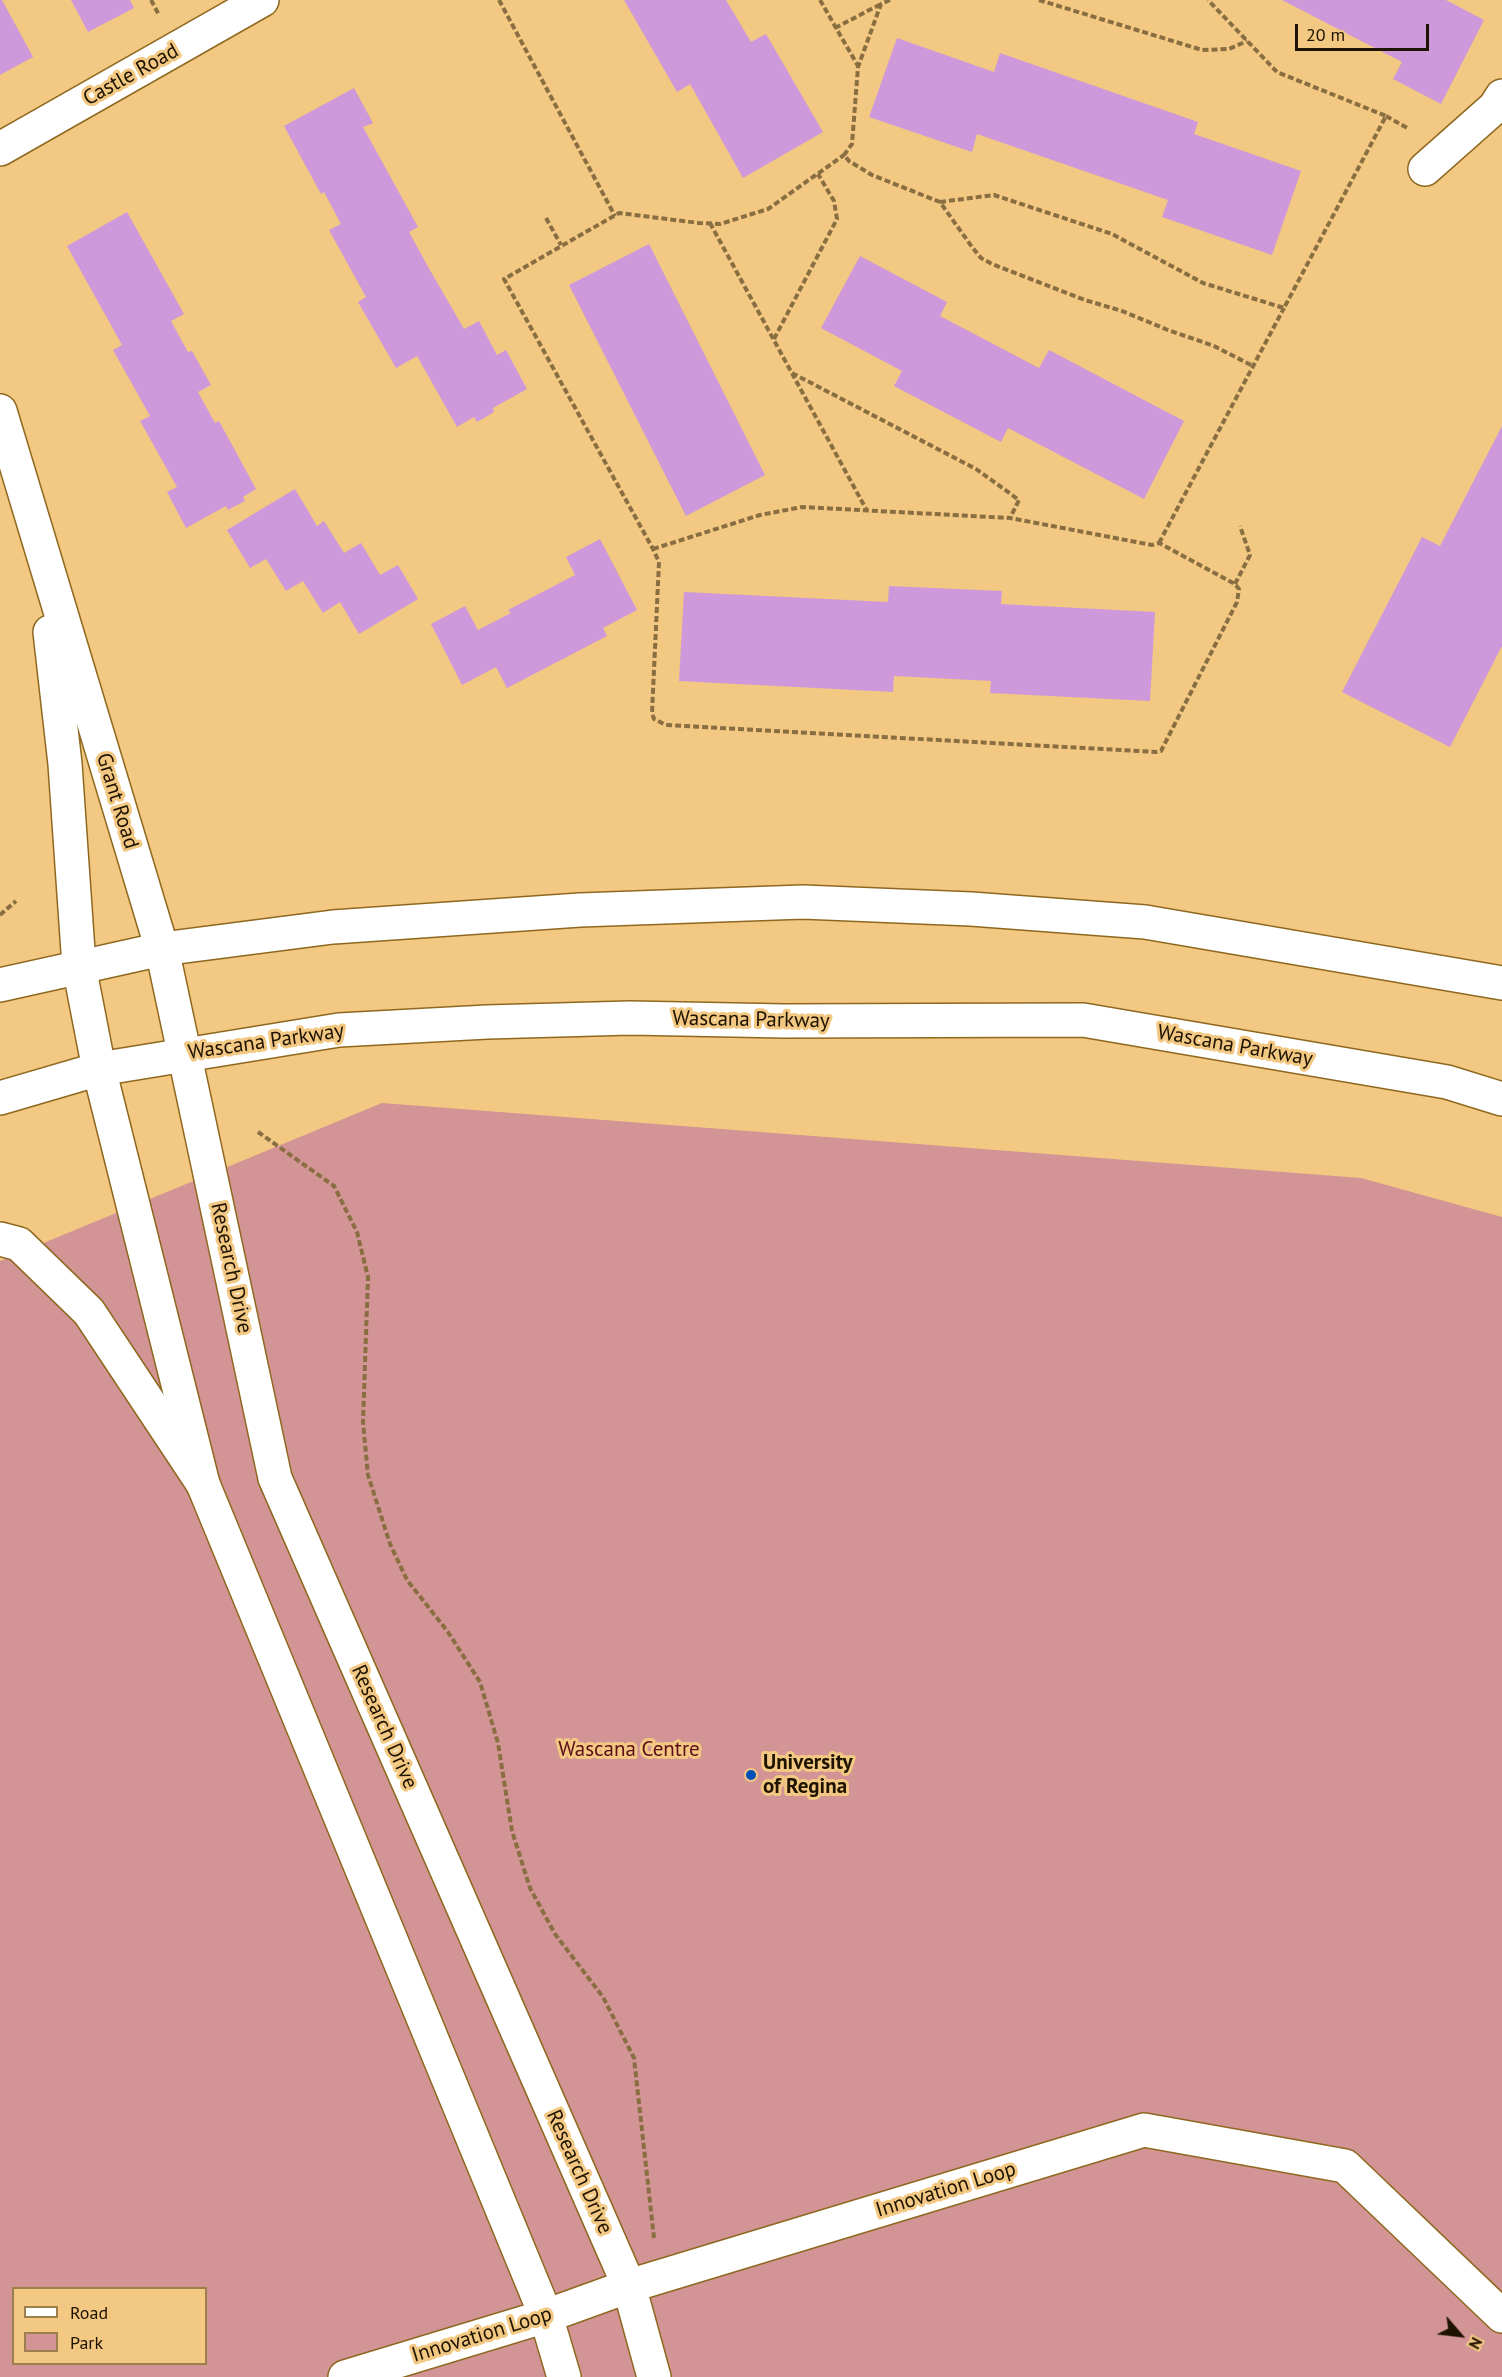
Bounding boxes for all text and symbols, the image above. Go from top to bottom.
scale bar [1298,12,1432,50]
text: 20 m [1306,23,1345,46]
street label: Castle Road [79,39,183,111]
street label: Grant Road [90,750,144,852]
street label: Wascana Parkway [672,1006,830,1034]
street label: Wascana Parkway [186,1019,346,1065]
street label: Wascana Parkway [1155,1020,1315,1072]
street label: Research Drive [205,1200,257,1336]
street label: Research Drive [345,1661,423,1793]
park label: Wascana Centre [558,1737,700,1763]
place label: University of Regina [763,1750,853,1800]
marker: University of Regina [744,1768,758,1782]
street label: Research Drive [540,2106,618,2238]
street label: Innovation Loop [873,2157,1019,2223]
legend [12,2287,207,2365]
text: Road [70,2301,108,2324]
street label: Innovation Loop [409,2302,555,2368]
north arrow [1430,2305,1490,2365]
text: Park [70,2331,103,2354]
text: N [1465,2334,1487,2353]

